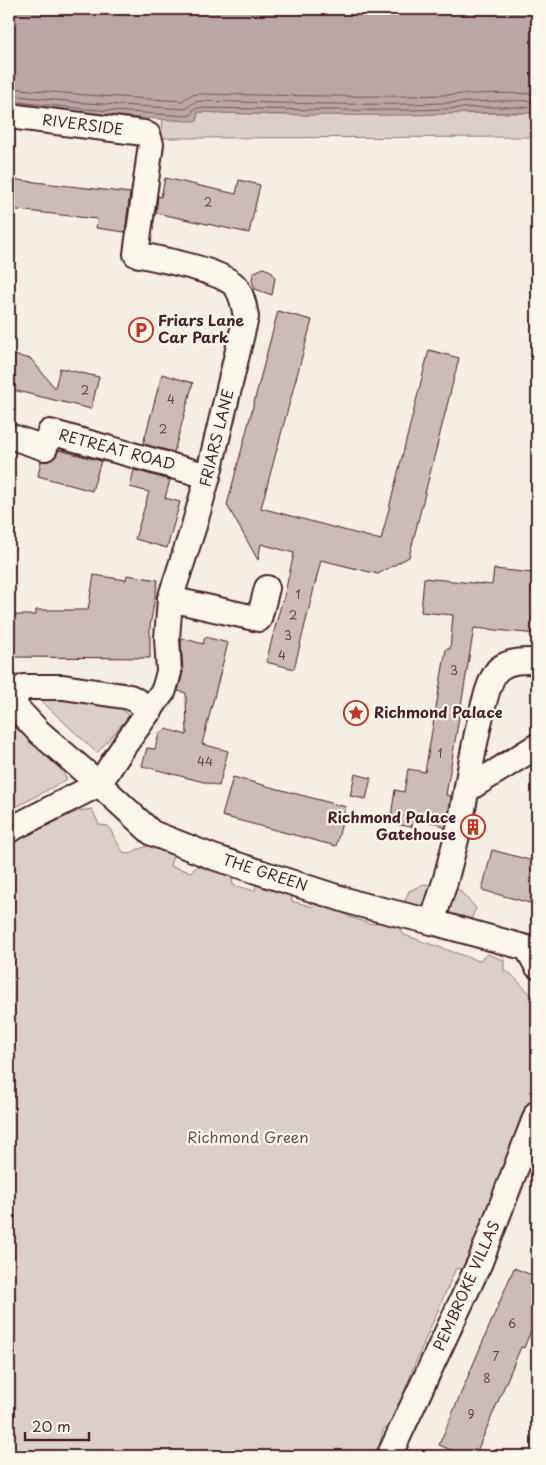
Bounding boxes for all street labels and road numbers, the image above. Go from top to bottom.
street label: RIVERSIDE [41,107,125,140]
street label: FRIARS LANE [192,386,239,489]
street label: RETREAT ROAD [56,422,178,475]
street label: THE GREEN [220,847,311,896]
street label: PEMBROKE VILLAS [427,1217,505,1354]

